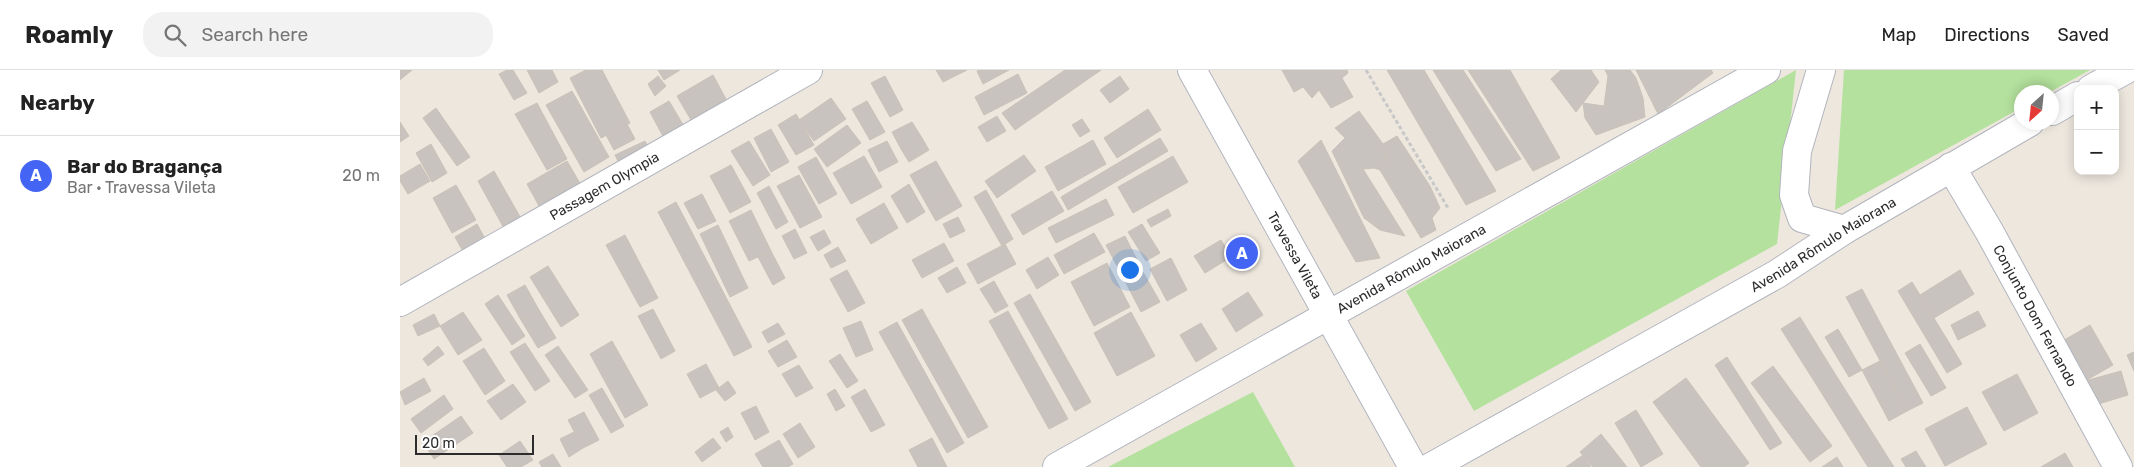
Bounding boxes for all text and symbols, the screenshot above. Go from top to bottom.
search box [143,12,493,57]
text: Roamly [25,21,113,49]
icon: search [161,21,189,49]
text: Search here [201,23,308,46]
text: Map [1881,24,1916,46]
text: Directions [1944,24,2030,46]
text: Saved [2058,24,2109,46]
north arrow [2014,85,2059,130]
map controls [2074,85,2119,175]
button: + [2074,85,2119,130]
text: Nearby [20,90,95,115]
button: − [2074,130,2119,175]
street label: Passagem Olympia [547,148,662,224]
text: Bar do Bragança [67,155,222,178]
text: A [30,166,42,185]
text: 20 m [342,166,380,185]
text: Bar · Travessa Vileta [67,178,216,197]
street label: Avenida Rômulo Maiorana [1748,194,1899,296]
street label: Travessa Vileta [1264,209,1326,302]
street label: Avenida Rômulo Maiorana [1334,221,1489,318]
pin: A [1226,234,1258,272]
street label: Conjunto Dom Fernando [1989,242,2080,390]
your location [1117,257,1143,283]
scale bar [415,432,534,455]
text: 20 m [422,435,455,452]

